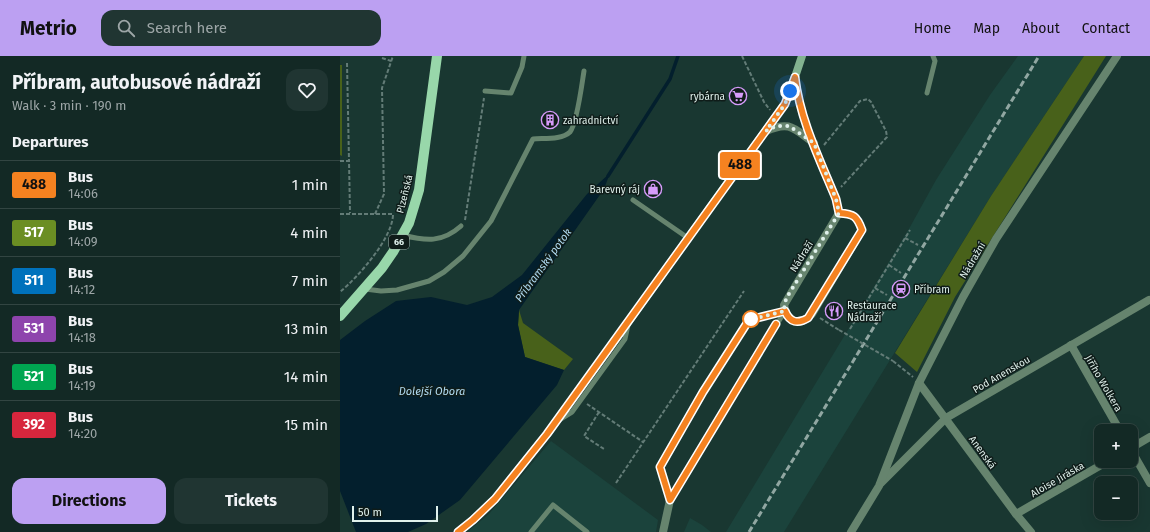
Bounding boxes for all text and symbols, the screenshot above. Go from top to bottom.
search box [101,10,381,46]
text: Metrio [20,17,77,40]
icon: search [115,17,137,39]
text: Search here [147,19,227,37]
text: Home [914,20,951,37]
text: Map [973,20,1000,37]
text: About [1022,20,1060,37]
text: Contact [1082,20,1130,37]
button: heart [286,69,328,111]
text: Příbram, autobusové nádraží [12,71,261,94]
your location [780,81,800,101]
supermarket icon: rybárna [728,86,748,106]
place label: rybárna [690,91,725,103]
text: Walk · 3 min · 190 m [12,98,126,113]
building icon: zahradnictví [540,110,560,130]
place label: zahradnictví [563,114,618,127]
text: Departures [12,133,89,151]
line badge: 488 [717,152,763,178]
text: 488 [728,156,752,173]
text: Bus [68,168,93,186]
street label: Plzeňská [394,174,416,215]
text: 488 [22,176,46,193]
text: 1 min [292,176,328,194]
shop icon: Barevný ráj [643,179,663,199]
place label: Barevný ráj [590,183,640,196]
text: 14:06 [68,186,98,201]
text: Bus [68,216,93,234]
text: 517 [24,224,44,241]
text: 4 min [290,224,328,242]
water label: Příbramský potok [512,226,574,304]
text: 14:09 [68,234,98,249]
road number: 66 [389,235,409,249]
street label: Nádraží [787,238,816,274]
street label: Nádražní [956,240,988,281]
text: Bus [68,264,93,282]
text: 511 [24,272,44,289]
text: 7 min [291,272,328,290]
station icon: Příbram [891,279,911,299]
text: 14:12 [68,282,95,297]
place label: Příbram [914,283,950,296]
place label: Restaurace Nádraží [847,300,897,324]
restaurant icon: Restaurace Nádraží [824,301,844,321]
unlabelled marker [742,310,760,328]
text: Bus [68,312,93,330]
text: 531 [24,320,44,337]
text: 13 min [284,320,328,338]
text: 14:18 [68,330,96,345]
street label: Jiřího Wolkera [1082,353,1125,414]
street label: Pod Anenskou [971,354,1032,396]
text: Bus [68,360,93,378]
text: 521 [24,368,44,385]
text: 14 min [284,368,328,386]
text: 14:19 [68,378,96,393]
water label: Dolejší Obora [399,385,465,398]
text: Bus [68,408,93,426]
text: 392 [23,416,45,433]
text: 15 min [284,416,328,434]
map controls [1094,424,1138,520]
button: + [1094,424,1138,468]
text: 14:20 [68,426,97,441]
street label: Anenská [966,434,998,471]
street label: Aloise Jiráska [1029,460,1086,500]
button: − [1094,476,1138,520]
button: Directions [12,478,166,524]
button: Tickets [174,478,328,524]
scale bar [352,504,438,523]
text: 50 m [358,506,382,519]

